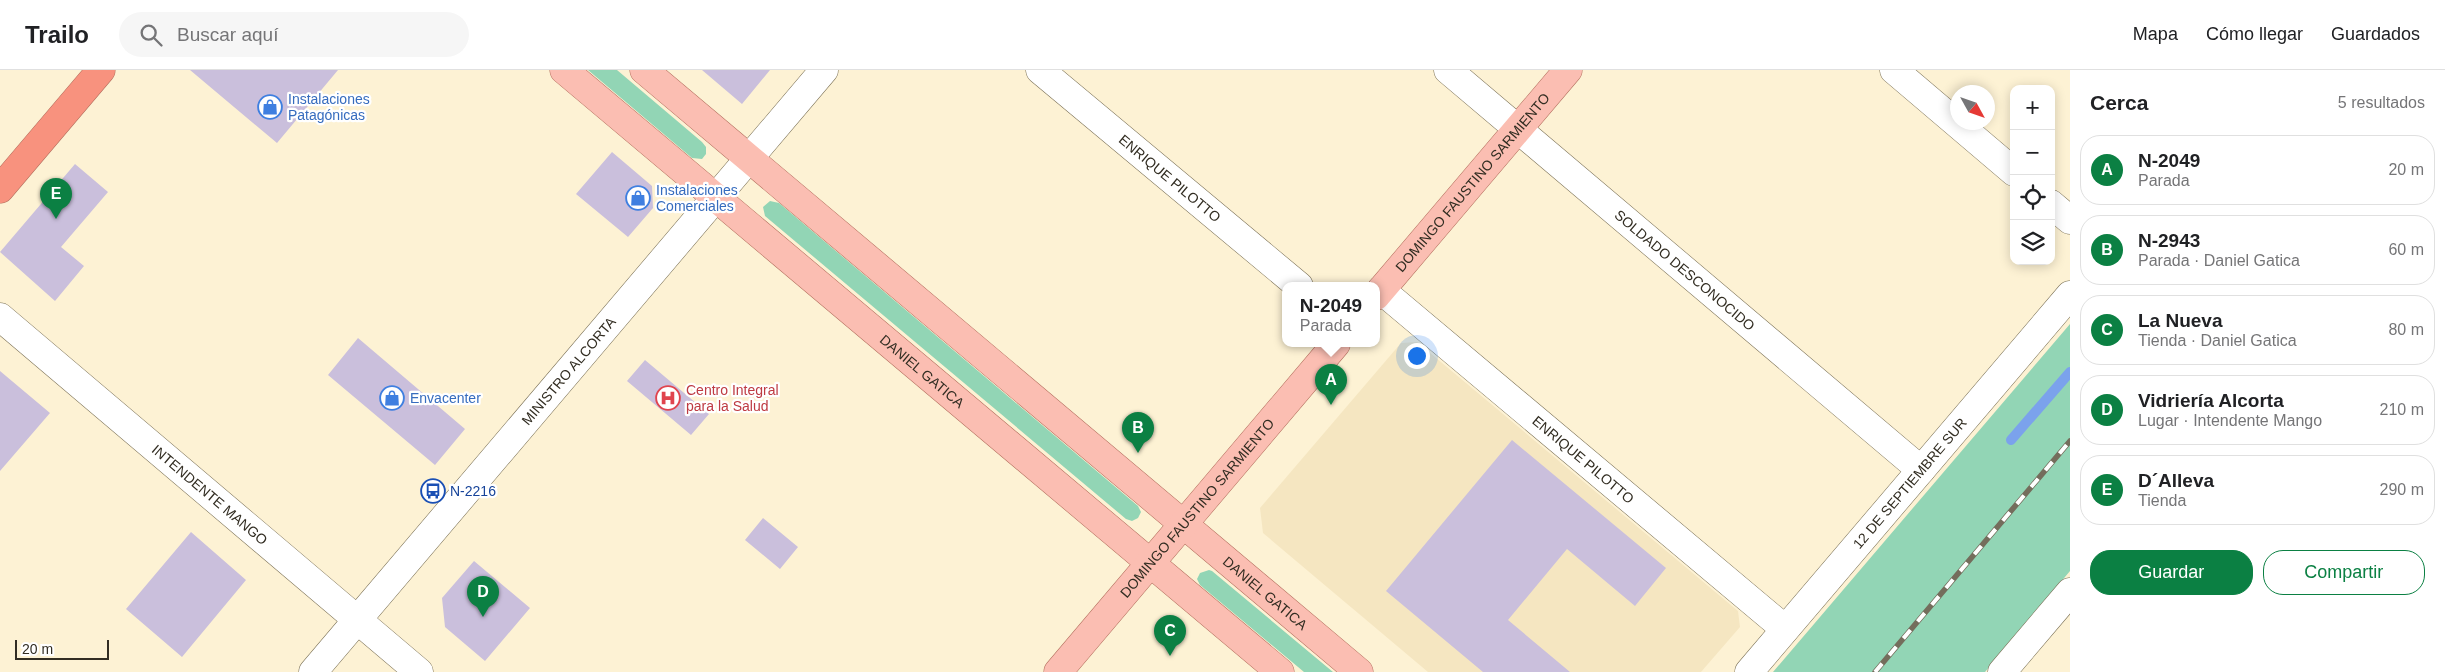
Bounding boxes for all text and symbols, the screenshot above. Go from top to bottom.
search box [119,12,469,57]
text: Trailo [25,21,89,48]
icon: search [137,21,165,49]
text: Buscar aquí [177,24,278,45]
text: Mapa [2133,24,2178,44]
text: Cómo llegar [2206,24,2303,44]
text: Guardados [2331,24,2420,44]
north arrow [1950,85,1995,130]
map controls [2010,85,2055,265]
button: + [2010,85,2055,130]
street label: DOMINGO FAUSTINO SARMIENTO [1392,90,1553,275]
place label: Instalaciones Patagónicas [288,91,370,123]
text: Cerca [2090,91,2148,114]
shop icon: Instalaciones Patagónicas [257,94,283,120]
text: 5 resultados [2338,94,2425,111]
button: − [2010,130,2055,175]
street label: ENRIQUE PILOTTO [1116,131,1224,225]
text: N-2049 [2138,150,2200,171]
text: A [2101,161,2113,178]
text: 20 m [2388,161,2424,178]
text: Parada [2138,172,2190,189]
button: locate [2010,175,2055,220]
pin: E [40,178,72,219]
place label: Instalaciones Comerciales [656,182,738,214]
shop icon: Instalaciones Comerciales [625,185,651,211]
street label: SOLDADO DESCONOCIDO [1611,207,1758,334]
button: layers [2010,220,2055,265]
text: N-2943 [2138,230,2200,251]
text: B [2101,241,2113,258]
text: 60 m [2388,241,2424,258]
text: Parada · Daniel Gatica [2138,252,2300,269]
popup [1282,282,1380,347]
text: N-2049 [1300,295,1362,316]
text: La Nueva [2138,310,2222,331]
street label: MINISTRO ALCORTA [518,313,619,428]
text: Parada [1300,317,1351,334]
text: C [2101,321,2113,338]
text: 80 m [2388,321,2424,338]
street label: DANIEL GATICA [877,331,968,412]
text: Tienda · Daniel Gatica [2138,332,2297,349]
your location [1404,343,1430,369]
pin: A [1315,364,1347,405]
place label: Centro Integral para la Salud [686,382,779,414]
shop icon: Envacenter [379,385,405,411]
hospital icon: Centro Integral para la Salud [655,385,681,411]
place label: Envacenter [410,390,481,406]
text: Vidriería Alcorta [2138,390,2284,411]
text: D [2101,401,2113,418]
text: 210 m [2380,401,2424,418]
pin: B [1122,412,1154,453]
text: Lugar · Intendente Mango [2138,412,2322,429]
street label: ENRIQUE PILOTTO [1529,413,1637,507]
street label: DOMINGO FAUSTINO SARMIENTO [1117,415,1277,601]
street label: 12 DE SEPTIEMBRE SUR [1850,415,1970,552]
street label: INTENDENTE MANGO [149,441,271,548]
text: D´Alleva [2138,470,2214,491]
bus stop icon: N-2216 [420,478,446,504]
text: E [2102,481,2112,498]
text: 290 m [2380,481,2424,498]
place label: N-2216 [450,483,496,499]
text: Tienda [2138,492,2186,509]
button: Guardar [2090,550,2253,595]
button: Compartir [2263,550,2425,595]
street label: DANIEL GATICA [1220,553,1311,633]
pin: D [467,576,499,617]
pin: C [1154,615,1186,656]
scale bar [15,637,109,660]
text: 20 m [22,641,53,657]

